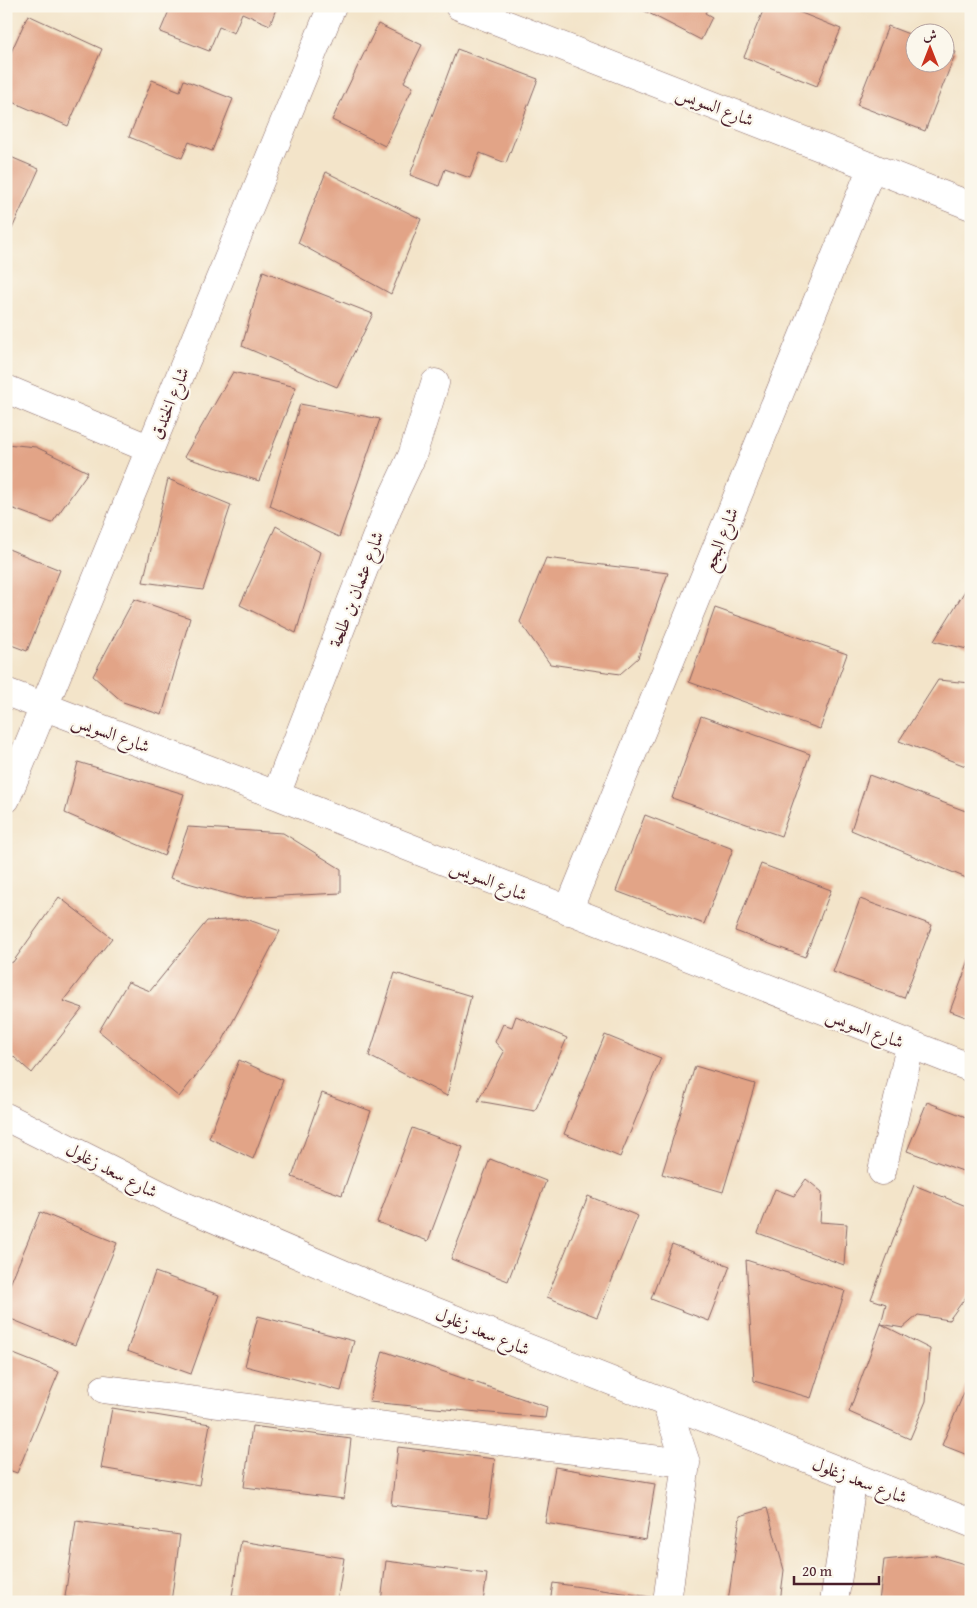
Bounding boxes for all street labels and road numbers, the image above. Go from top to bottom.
street label: شارع السويس [671,79,758,135]
street label: شارع الخندق [142,363,198,444]
street label: شارع البجع [695,503,748,576]
street label: شارع عثمان بن طلحة [321,527,392,652]
street label: شارع السويس [67,706,154,761]
street label: شارع السويس [445,852,532,910]
street label: شارع السويس [821,1001,908,1057]
street label: شارع سعد زغلول [60,1135,163,1206]
street label: شارع سعد زغلول [431,1300,534,1364]
street label: شارع سعد زغلول [808,1450,911,1512]

